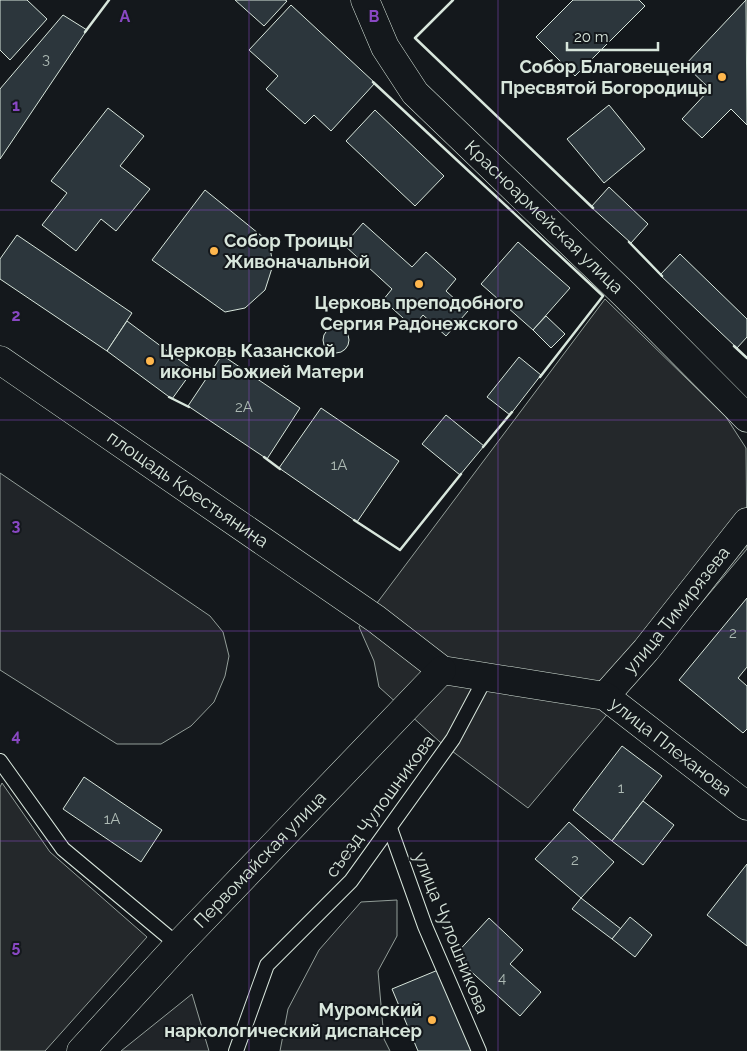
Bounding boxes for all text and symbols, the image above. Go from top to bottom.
text: A [120,7,131,26]
text: B [369,7,380,26]
scale bar [567,20,658,52]
text: 20 m [574,28,609,46]
house number: 3 [42,50,50,68]
place label: Собор Благовещения Пресвятой Богородицы [500,56,712,98]
marker: Собор Благовещения Пресвятой Богородицы [716,71,728,83]
text: 1 [12,96,20,115]
street label: Красноармейская улица [461,136,628,298]
place label: Собор Троицы Живоначальной [224,230,370,272]
marker: Собор Троицы Живоначальной [208,245,220,257]
marker: Церковь преподобного Сергия Радонежского [413,278,425,290]
place label: Церковь преподобного Сергия Радонежского [315,292,523,334]
text: 2 [11,306,21,325]
place label: Церковь Казанской иконы Божией Матери [160,340,364,382]
marker: Церковь Казанской иконы Божией Матери [144,355,156,367]
house number: 2А [235,398,253,416]
street label: площадь Крестьянина [103,426,273,552]
house number: 1А [331,456,347,474]
text: 3 [12,516,21,535]
street label: улица Тимирязева [619,542,734,678]
house number: 2 [729,624,737,642]
street label: улица Плеханова [606,693,736,800]
text: 4 [11,726,21,745]
street label: съезд Чулошникова [321,730,438,881]
house number: 1 [618,779,625,797]
street label: Первомайская улица [189,787,330,932]
house number: 1А [104,810,120,828]
street label: улица Чулошникова [409,849,493,1017]
house number: 2 [571,851,579,869]
text: 5 [12,937,21,956]
house number: 4 [498,969,506,987]
place label: Муромский наркологический диспансер [164,999,422,1041]
marker: Муромский наркологический диспансер [426,1014,438,1026]

